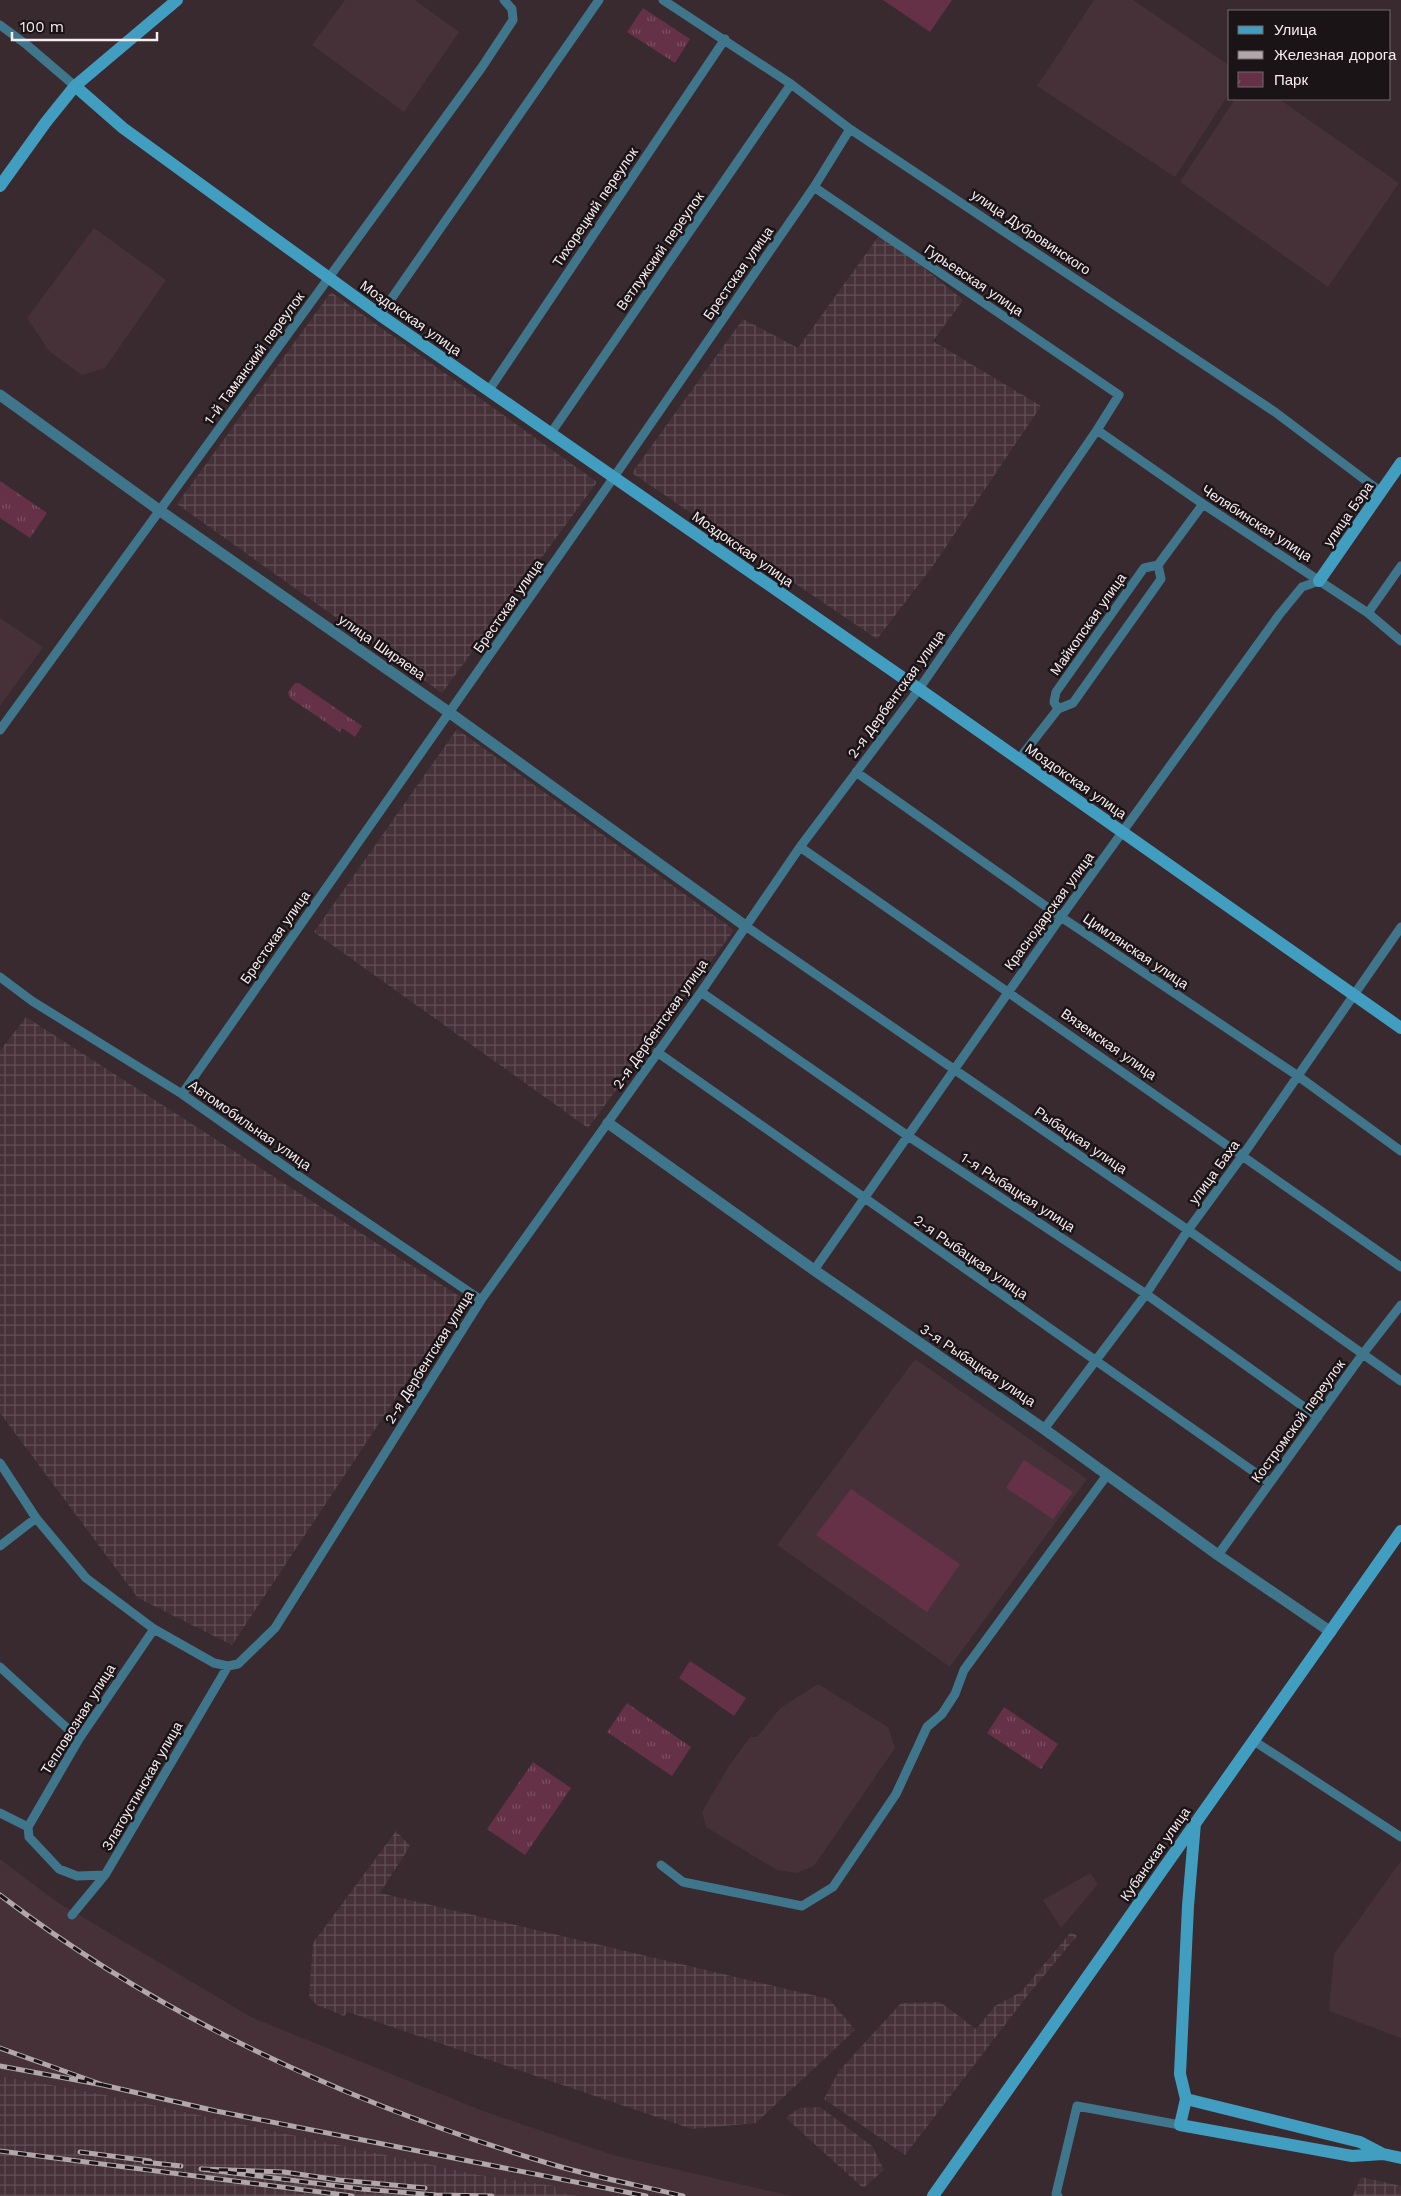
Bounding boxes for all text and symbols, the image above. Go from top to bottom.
scale bar [12,10,158,42]
legend [1228,10,1391,100]
text: 100 m [20,18,64,36]
text: Улица [1274,21,1317,39]
text: Железная дорога [1274,46,1397,64]
text: Парк [1274,71,1308,89]
street label: Тихорецкий переулок [549,144,641,270]
street label: улица Дубровинского [968,186,1094,278]
street label: Ветлужский переулок [613,188,707,313]
street label: Брестская улица [700,223,776,323]
street label: Гурьевская улица [922,241,1027,319]
street label: Моздокская улица [357,277,465,359]
street label: 1-й Таманский переулок [201,288,308,427]
street label: улица Бэра [1320,478,1376,549]
street label: Челябинская улица [1199,481,1315,565]
street label: Моздокская улица [689,508,797,590]
street label: Брестская улица [470,556,546,656]
street label: Майкопская улица [1047,570,1129,678]
street label: улица Ширяева [336,611,429,683]
street label: 2-я Дербентская улица [844,627,948,761]
street label: Моздокская улица [1022,740,1130,822]
street label: Краснодарская улица [1001,849,1097,973]
street label: Брестская улица [237,887,313,987]
street label: Цимлянская улица [1080,910,1192,992]
street label: 2-я Дербентская улица [609,956,711,1092]
street label: Вяземская улица [1058,1005,1160,1083]
street label: Автомобильная улица [186,1077,314,1173]
street label: Рыбацкая улица [1032,1103,1130,1177]
street label: улица Баха [1186,1137,1243,1207]
street label: 1-я Рыбацкая улица [958,1149,1078,1235]
street label: 2-я Рыбацкая улица [911,1212,1031,1302]
street label: 2-я Дербентская улица [381,1287,477,1427]
street label: 3-я Рыбацкая улица [917,1320,1039,1410]
street label: Костромской переулок [1248,1356,1348,1486]
street label: Тепловозная улица [38,1661,119,1777]
street label: Златоустинская улица [99,1719,185,1853]
street label: Кубанская улица [1117,1804,1193,1904]

